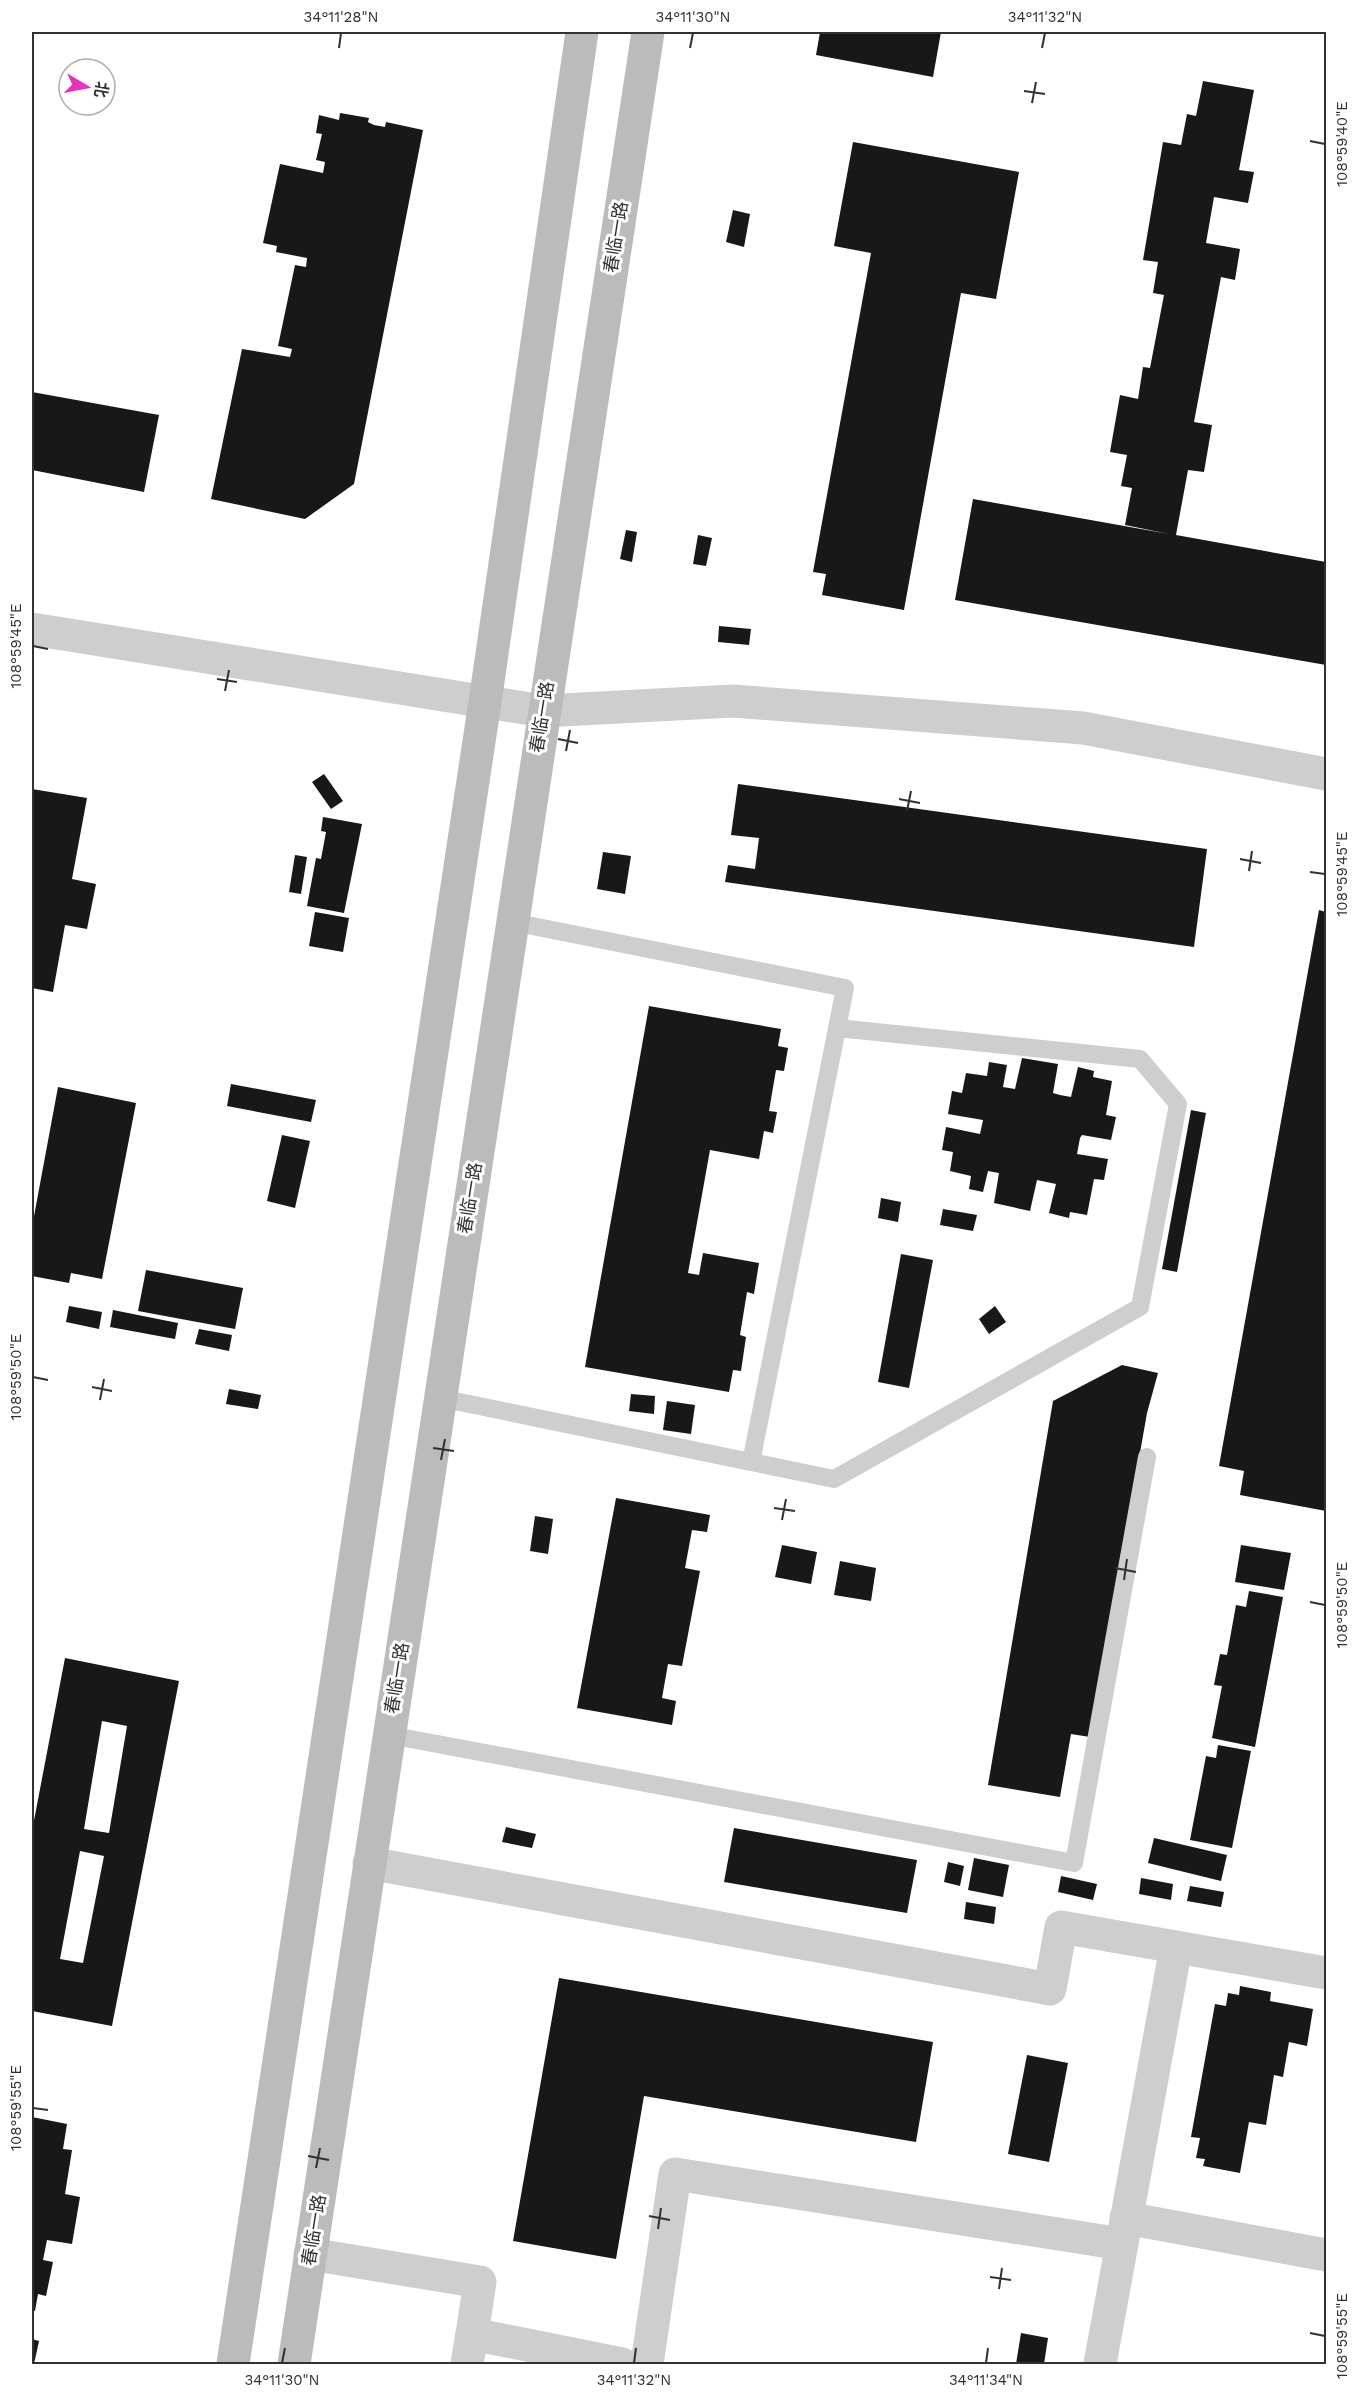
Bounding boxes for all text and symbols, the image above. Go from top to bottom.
text: 34°11'28"N [303,8,379,26]
text: 34°11'30"N [655,8,731,26]
text: 34°11'32"N [1008,8,1082,26]
north arrow [57,57,117,117]
text: 北 [91,80,112,99]
text: 108°59'40"E [1333,101,1351,187]
street label: 春临一路 [600,200,632,274]
text: 108°59'45"E [7,604,25,688]
street label: 春临一路 [526,680,558,754]
text: 108°59'45"E [1333,832,1351,916]
street label: 春临一路 [454,1161,486,1235]
text: 108°59'50"E [7,1334,25,1420]
text: 108°59'50"E [1333,1562,1351,1648]
street label: 春临一路 [381,1641,413,1715]
text: 108°59'55"E [7,2065,25,2151]
street label: 春临一路 [298,2193,330,2267]
text: 108°59'55"E [1333,2293,1351,2379]
text: 34°11'30"N [244,2371,320,2389]
text: 34°11'32"N [597,2371,671,2389]
text: 34°11'34"N [949,2371,1023,2389]

